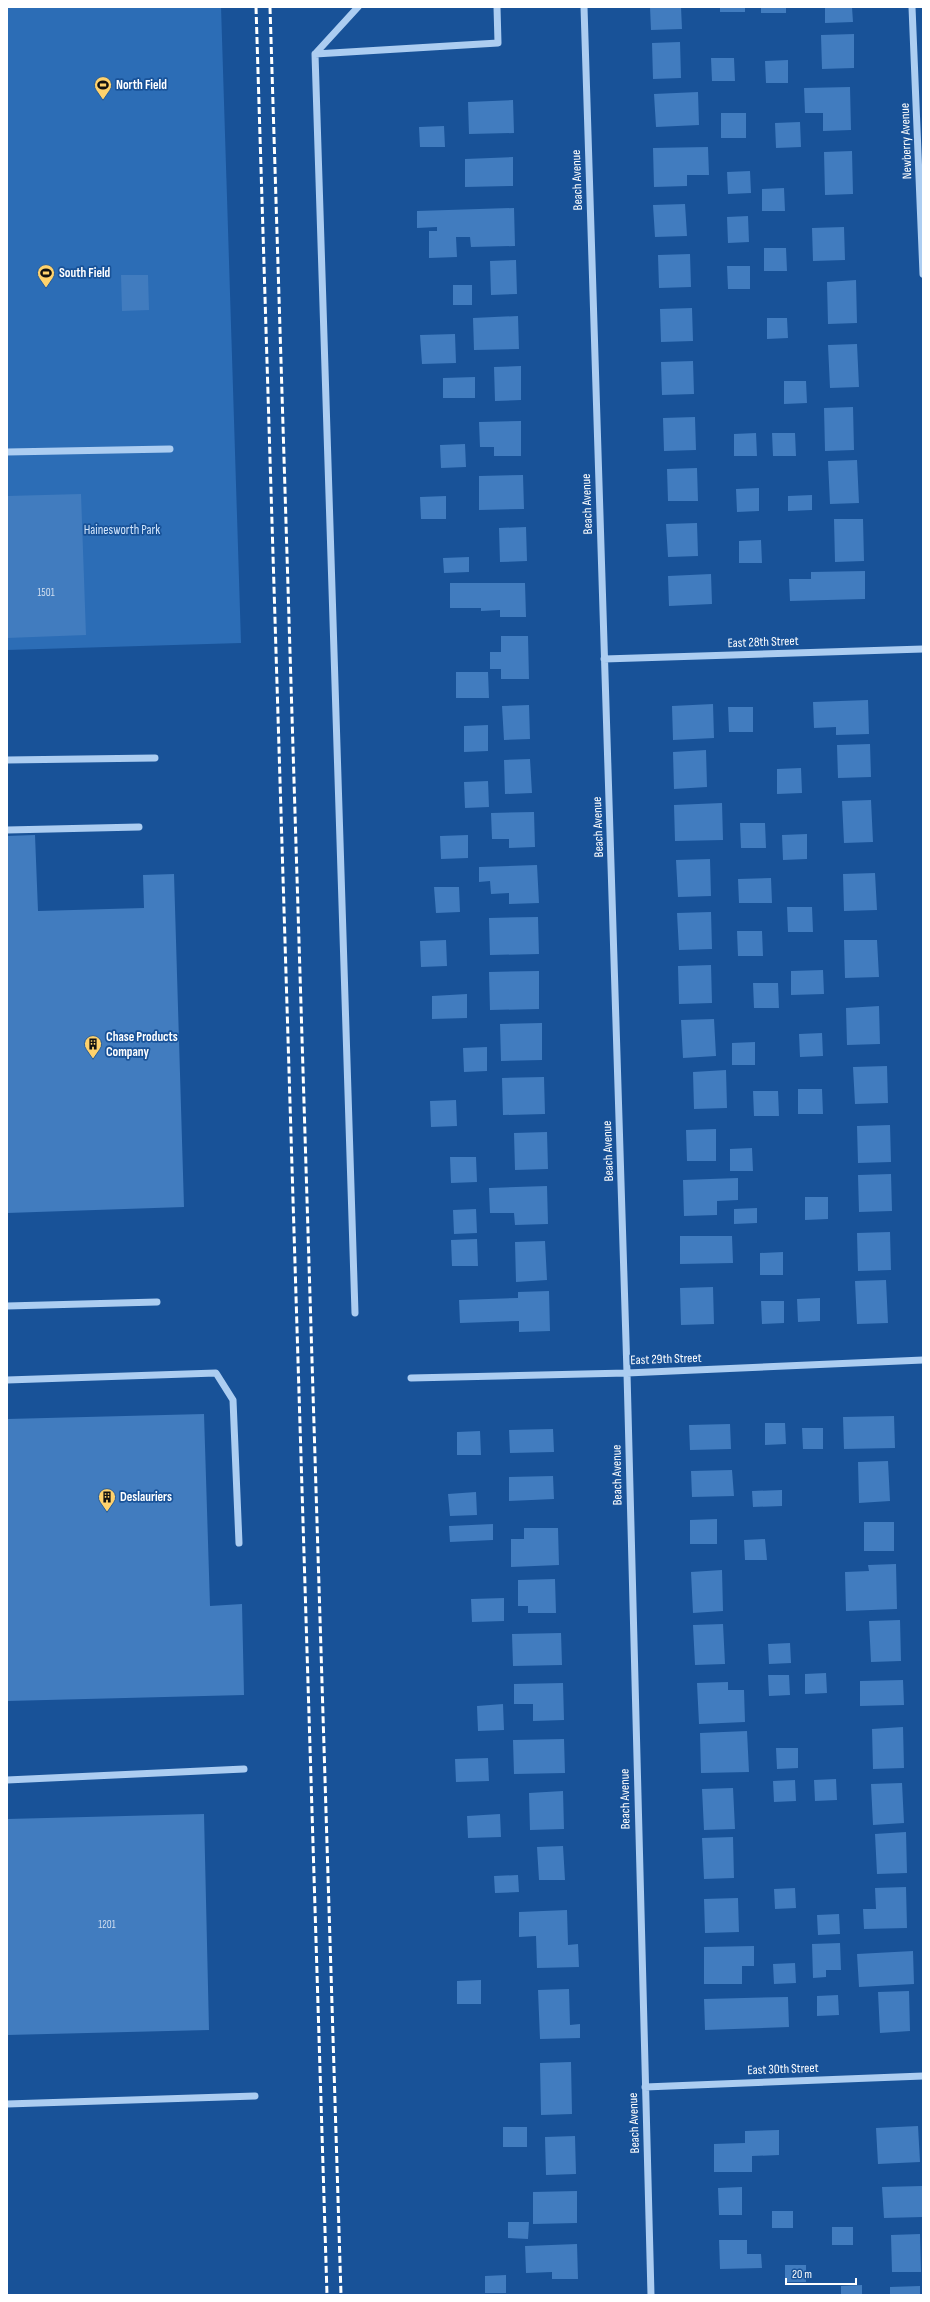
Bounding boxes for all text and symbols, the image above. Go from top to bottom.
sports icon: North Field [93,75,113,100]
place label: North Field [116,77,167,93]
street label: Newberry Avenue [897,103,915,179]
street label: Beach Avenue [568,149,586,211]
sports icon: South Field [36,263,56,288]
place label: South Field [59,265,111,281]
street label: Beach Avenue [578,473,596,535]
park label: Hainesworth Park [84,522,160,538]
house number: 1501 [37,586,55,599]
street label: East 28th Street [727,633,799,651]
street label: Beach Avenue [589,796,607,858]
place label: Chase Products Company [106,1029,178,1060]
building icon: Chase Products Company [83,1034,103,1059]
street label: Beach Avenue [599,1120,617,1182]
street label: East 29th Street [630,1350,702,1368]
street label: Beach Avenue [608,1445,626,1505]
building icon: Deslauriers [97,1487,117,1512]
place label: Deslauriers [120,1489,172,1505]
street label: Beach Avenue [616,1769,634,1829]
house number: 1201 [98,1918,116,1931]
street label: East 30th Street [747,2060,819,2078]
street label: Beach Avenue [625,2092,643,2154]
scale bar [786,2260,856,2286]
text: 20 m [792,2267,812,2282]

